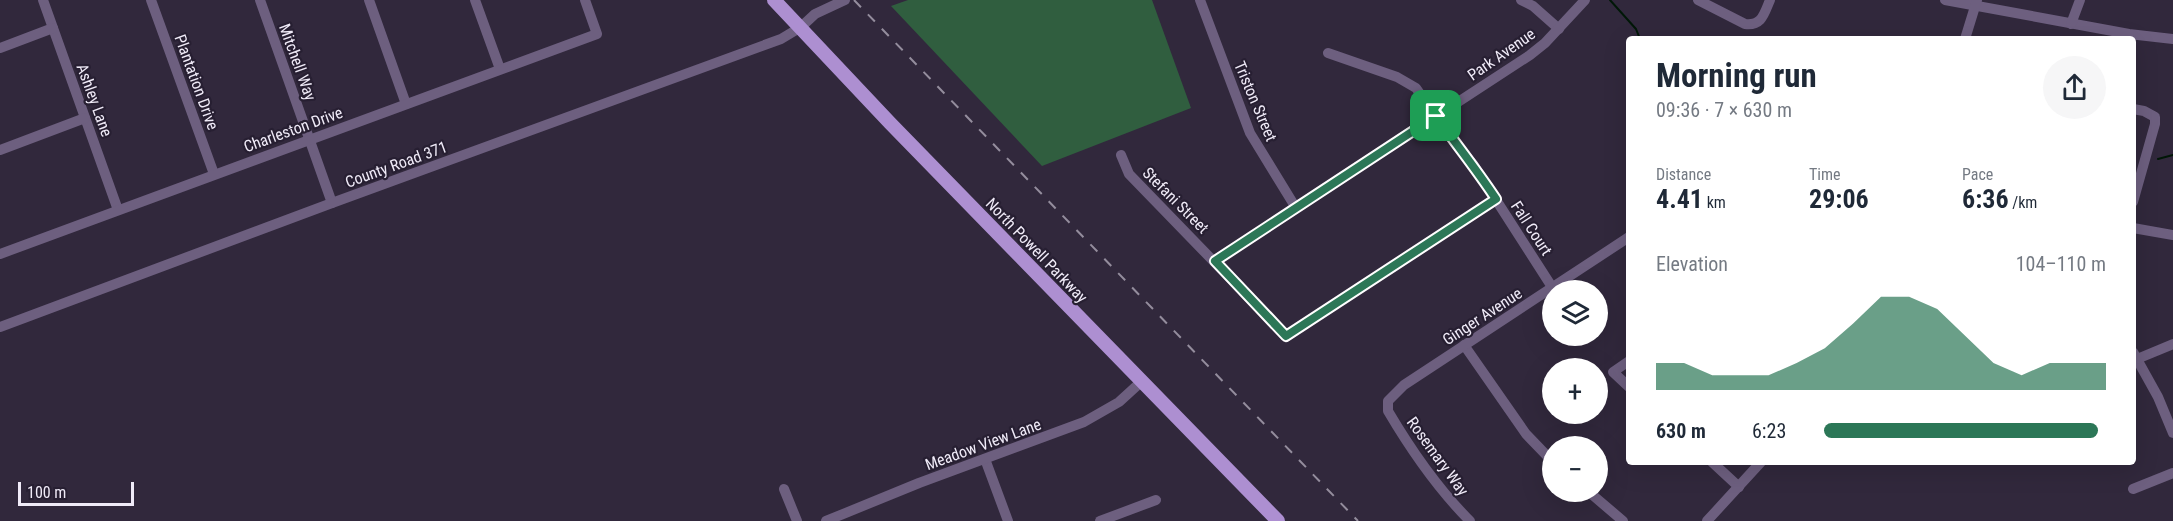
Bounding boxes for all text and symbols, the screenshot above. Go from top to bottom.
street label: Mitchell Way [275,21,320,103]
street label: Park Avenue [1464,24,1539,85]
street label: Plantation Drive [170,32,223,132]
text: Morning run [1656,56,1817,95]
button: share [2043,56,2106,119]
street label: Triston Street [1230,58,1281,144]
street label: Ashley Lane [73,61,116,139]
pin [1410,90,1461,141]
text: 09:36 · 7 × 630 m [1656,98,1792,122]
icon: arrive [1419,99,1452,132]
street label: Charleston Drive [241,103,345,156]
street label: County Road 371 [343,137,450,192]
street label: Stefani Street [1139,163,1213,238]
text: Distance [1656,165,1711,184]
text: Time [1809,165,1841,184]
text: Pace [1962,165,1993,184]
text: 4.41 [1656,184,1703,214]
text: 29:06 [1809,184,1869,214]
text: 6:36 [1962,184,2009,214]
text: km [1703,193,1726,212]
text: /km [2009,193,2037,212]
street label: North Powell Parkway [982,194,1092,307]
street label: Fall Court [1507,198,1556,259]
text: Elevation [1656,252,1728,276]
text: 104–110 m [2016,252,2106,276]
map controls [1542,280,1608,502]
button: layers [1542,280,1608,346]
street label: Ginger Avenue [1439,284,1526,349]
button: + [1542,358,1608,424]
street label: Rosemary Way [1403,413,1473,500]
street label: Meadow View Lane [923,415,1044,474]
text: 630 m [1656,419,1706,443]
text: 6:23 [1752,419,1786,443]
button: − [1542,436,1608,502]
scale bar [18,479,134,506]
text: 100 m [27,483,66,502]

